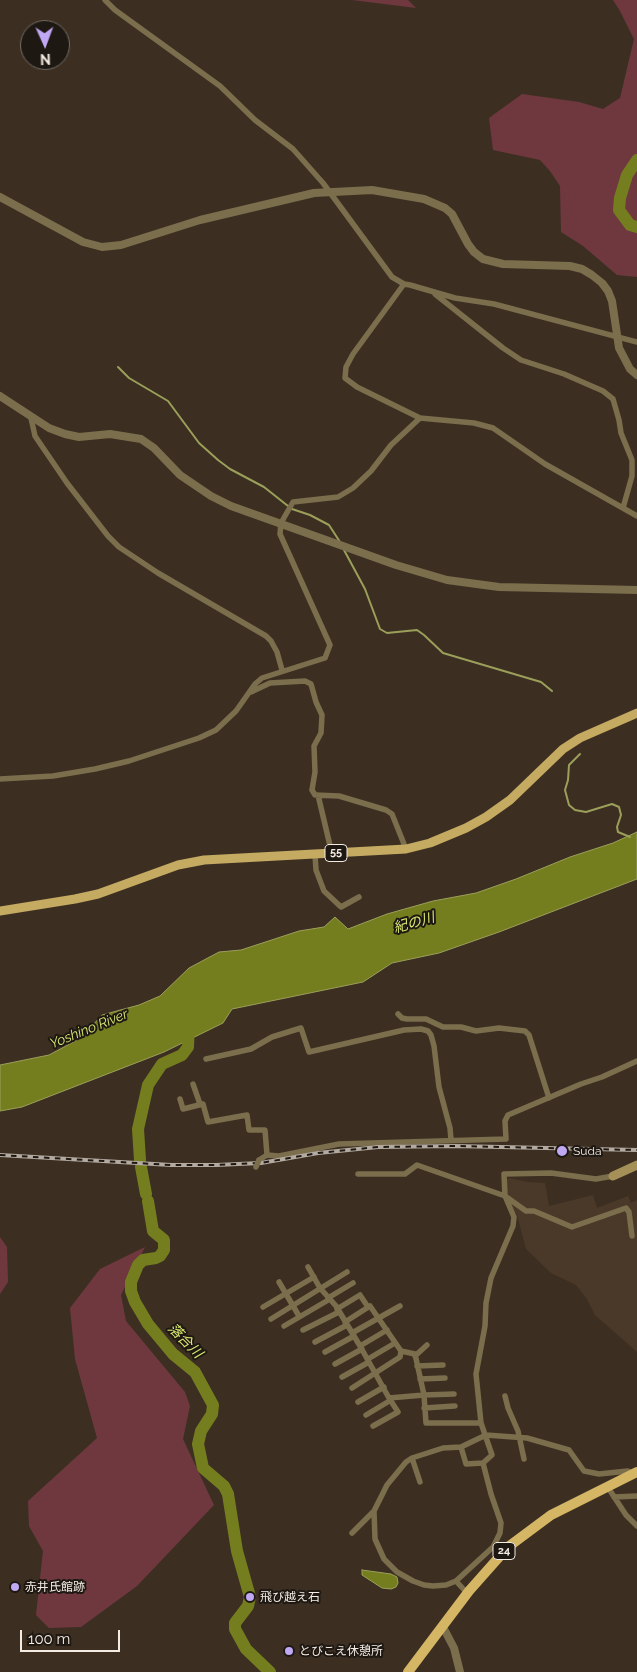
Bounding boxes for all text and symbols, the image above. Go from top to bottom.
north arrow [20,20,70,70]
text: N [40,51,51,67]
road number: 55 [325,844,347,861]
water label: 紀の川 [391,909,437,937]
water label: Yoshino River [47,1006,131,1052]
marker: Suda [555,1144,569,1158]
place label: Suda [573,1144,601,1158]
water label: 落合川 [164,1320,206,1362]
road number: 24 [493,1542,515,1560]
place label: 赤井氏館跡 [25,1580,85,1594]
marker: 赤井氏館跡 [9,1581,21,1593]
place label: 飛び越え石 [260,1590,320,1604]
marker: 飛び越え石 [244,1591,256,1603]
scale bar [22,1620,122,1652]
text: 100 m [28,1630,70,1648]
place label: とびこえ休憩所 [299,1644,383,1658]
marker: とびこえ休憩所 [283,1645,295,1657]

